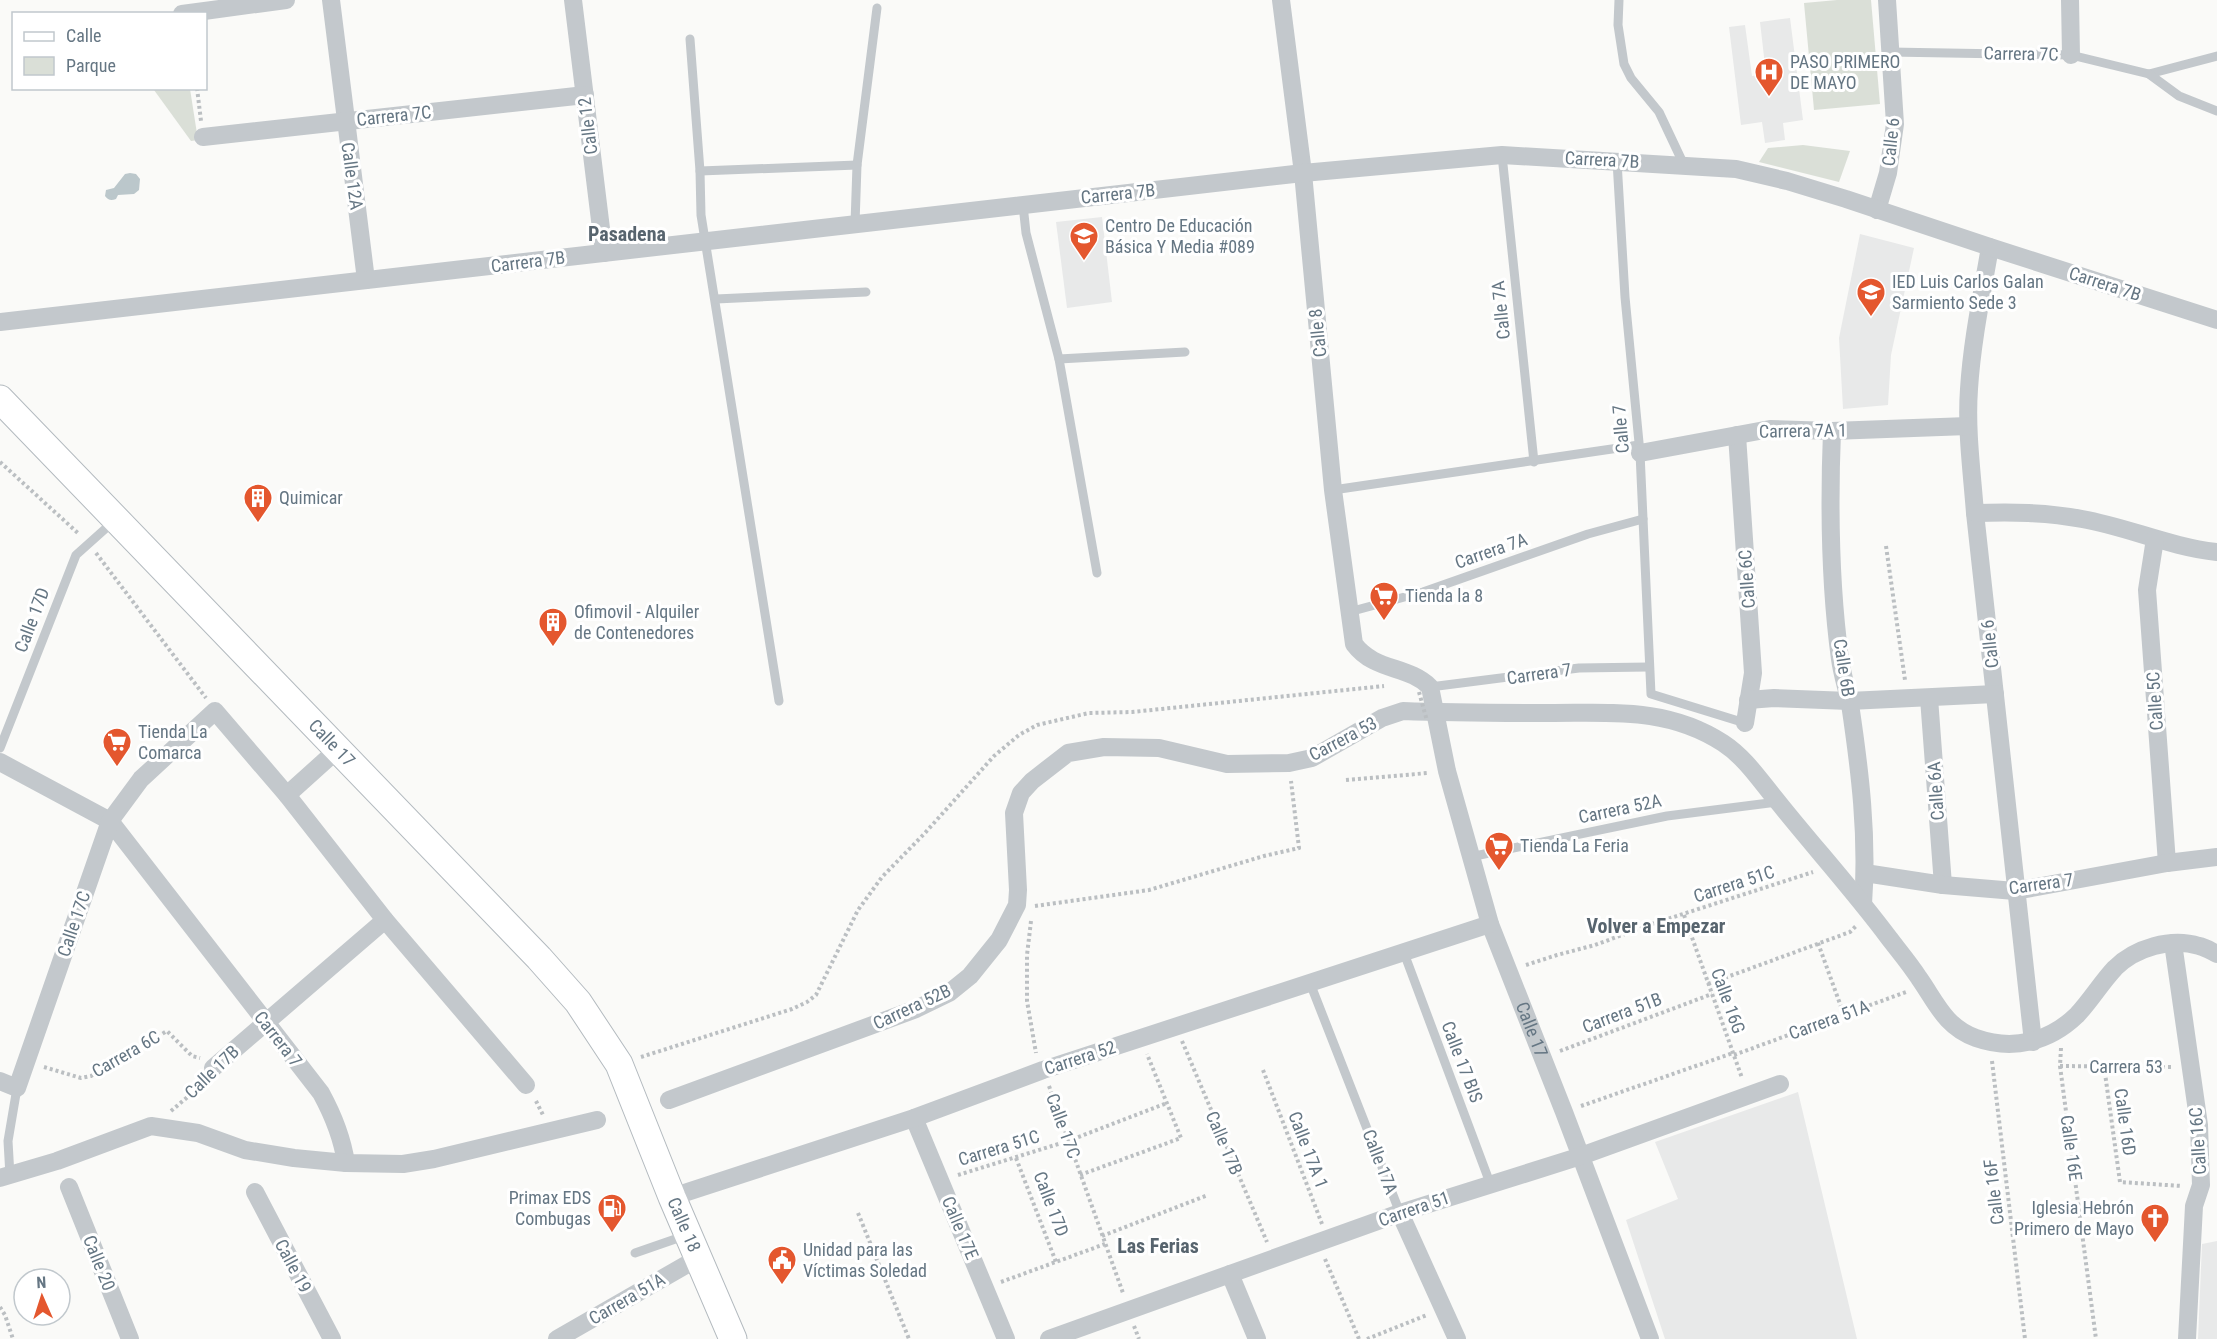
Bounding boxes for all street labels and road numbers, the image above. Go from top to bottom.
street label: Carrera 7C [1983,42,2059,65]
street label: Calle 12 [574,96,601,156]
street label: Carrera 7C [356,101,432,130]
street label: Calle 6 [1878,117,1903,167]
street label: Calle 12A [337,141,368,212]
street label: Carrera 7B [1564,147,1640,172]
street label: Carrera 7B [1080,179,1156,208]
street label: Carrera 7B [490,247,566,276]
street label: Carrera 7B [2066,262,2144,305]
street label: Calle 7A [1487,279,1514,340]
street label: Calle 8 [1305,308,1330,358]
street label: Calle 7 [1608,404,1633,454]
street label: Carrera 7A 1 [1759,419,1847,442]
street label: Carrera 7A [1452,528,1530,573]
street label: Calle 6C [1734,549,1759,609]
street label: Calle 17D [10,584,53,655]
street label: Calle 6 [1977,619,2002,669]
street label: Calle 6B [1830,637,1859,698]
street label: Carrera 7 [1505,659,1573,688]
street label: Calle 5C [2142,671,2167,731]
street label: Carrera 53 [1305,712,1380,765]
street label: Calle 17 [305,715,360,771]
street label: Calle 6A [1923,760,1948,821]
street label: Carrera 52A [1577,789,1664,828]
street label: Carrera 51C [1691,861,1777,906]
street label: Carrera 7 [2007,869,2075,898]
street label: Calle 17C [53,888,94,959]
street label: Calle 16G [1707,965,1750,1036]
street label: Carrera 52B [869,979,954,1034]
street label: Carrera 51B [1579,988,1665,1037]
street label: Carrera 51A [1786,995,1873,1044]
street label: Calle 17 [1512,999,1552,1060]
street label: Carrera 7 [250,1007,307,1071]
street label: Calle 17 BIS [1437,1018,1488,1105]
street label: Carrera 6C [88,1026,163,1081]
street label: Carrera 52 [1042,1036,1118,1079]
street label: Calle 17B [180,1041,243,1103]
street label: Carrera 53 [2089,1056,2163,1077]
street label: Calle 16D [2110,1087,2141,1157]
street label: Calle 17C [1042,1090,1085,1161]
street label: Calle 16C [2185,1107,2210,1176]
street label: Calle 17B [1202,1108,1247,1178]
street label: Calle 17A 1 [1284,1108,1333,1191]
street label: Calle 16E [2056,1114,2087,1182]
street label: Carrera 51C [956,1125,1042,1170]
street label: Calle 17A [1359,1126,1403,1198]
street label: Calle 16F [1979,1158,2008,1226]
street label: Calle 17D [1030,1168,1073,1239]
street label: Carrera 51 [1376,1187,1452,1230]
street label: Calle 17E [938,1193,983,1263]
street label: Calle 18 [663,1194,705,1255]
street label: Calle 20 [79,1232,120,1293]
street label: Calle 19 [271,1235,316,1296]
street label: Carrera 51A [585,1268,669,1329]

